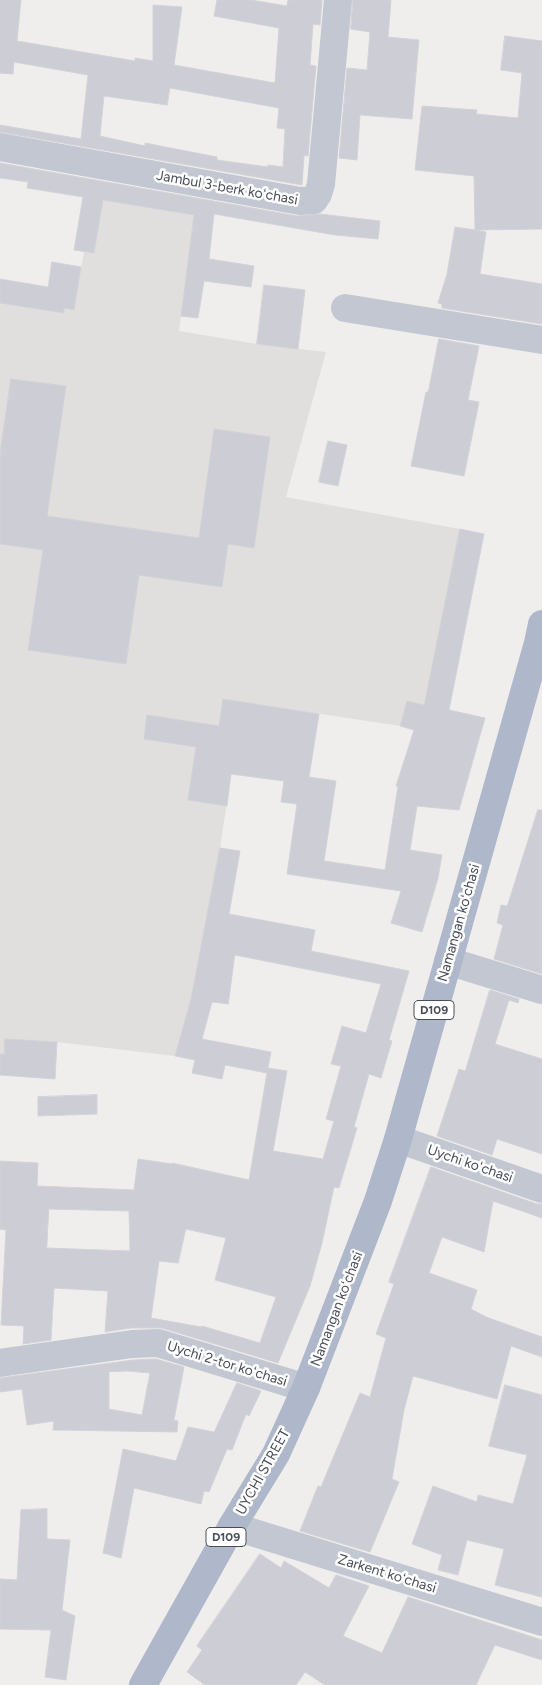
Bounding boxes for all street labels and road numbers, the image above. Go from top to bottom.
street label: Jambul 3-berk koʻchasi [155,167,299,209]
street label: Namangan koʻchasi [434,862,484,984]
road number: D109 [414,1000,454,1020]
street label: Uychi koʻchasi [425,1142,515,1186]
street label: Namangan koʻchasi [307,1249,367,1369]
street label: Uychi 2-tor koʻchasi [165,1338,289,1390]
street label: UYCHI STREET [233,1426,293,1518]
road number: D109 [206,1528,246,1546]
street label: Zarkent koʻchasi [336,1551,438,1597]

